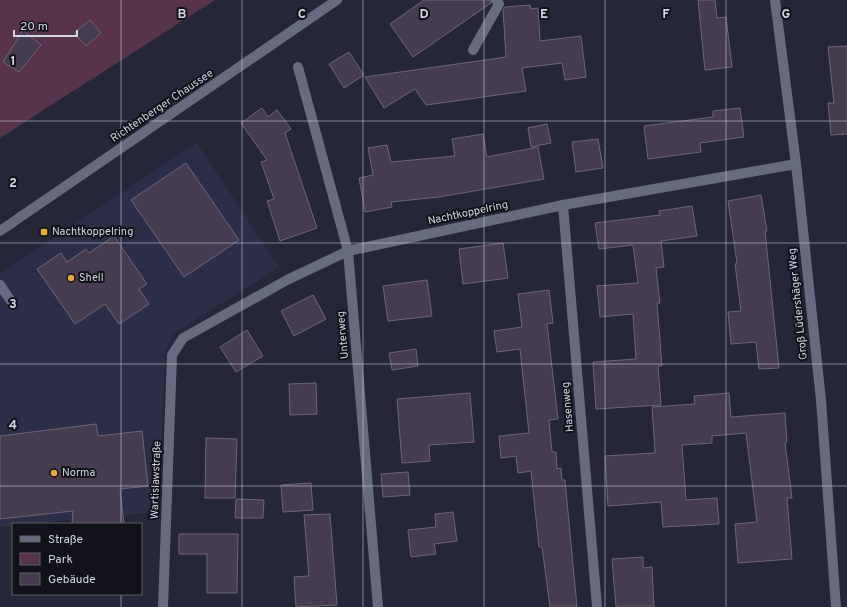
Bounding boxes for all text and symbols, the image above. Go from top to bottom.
text: B [178,7,187,23]
text: C [298,7,306,23]
text: D [419,7,429,23]
text: E [540,7,548,23]
text: F [662,7,670,23]
text: G [782,7,791,23]
scale bar [14,12,77,38]
text: 20 m [20,19,48,35]
text: 1 [10,54,16,70]
street label: Richtenberger Chaussee [108,66,216,146]
text: 2 [9,176,17,192]
street label: Nachtkoppelring [427,198,509,228]
place label: Nachtkoppelring [52,225,133,239]
marker: Nachtkoppelring [39,227,49,237]
street label: Groß Lüdershäger Weg [785,247,811,361]
place label: Shell [79,271,104,285]
marker: Shell [66,273,76,283]
text: 3 [9,297,17,313]
street label: Unterweg [334,310,352,360]
street label: Hasenweg [559,381,577,433]
text: 4 [9,418,17,434]
street label: Wartislawstraße [148,441,164,519]
place label: Norma [62,466,95,480]
marker: Norma [49,468,59,478]
legend [12,523,142,595]
text: Straße [48,532,83,548]
text: Park [48,552,73,568]
text: Gebäude [48,572,96,588]

